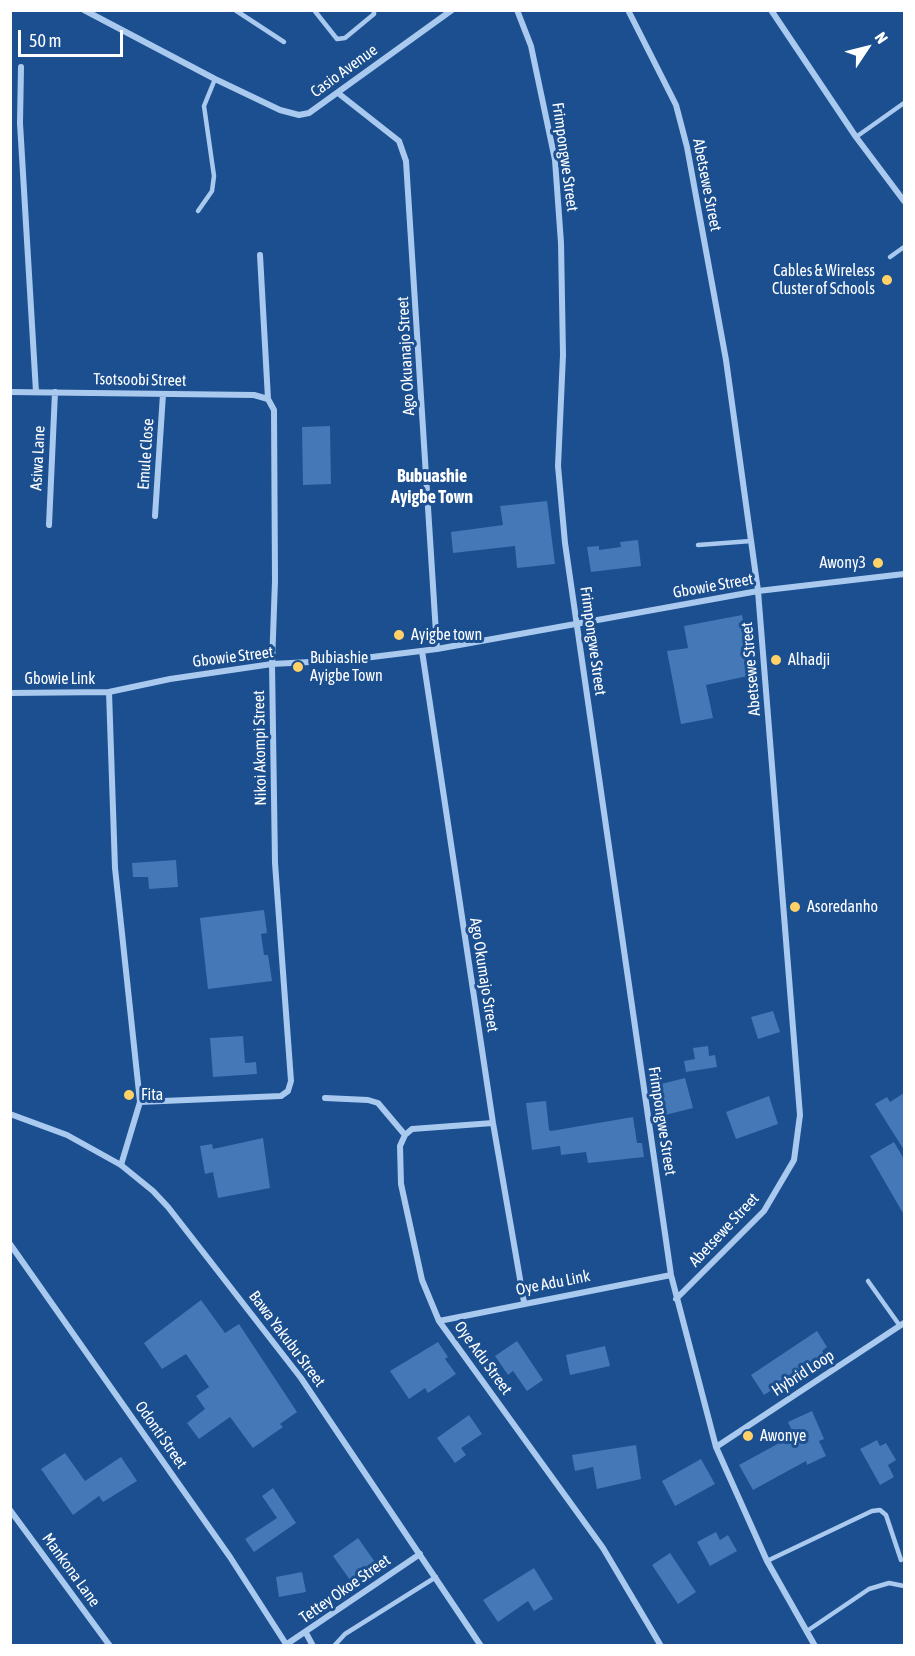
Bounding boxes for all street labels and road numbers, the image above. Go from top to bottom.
street label: Casio Avenue [307,40,381,102]
street label: Frimpongwe Street [548,101,582,213]
street label: Abetsewe Street [689,137,725,233]
street label: Ago Okuanajo Street [393,296,419,416]
street label: Tsotsoobi Street [93,370,187,390]
street label: Emule Close [134,418,158,490]
street label: Asiwa Lane [27,425,49,491]
street label: Gbowie Street [671,569,755,603]
street label: Frimpongwe Street [576,585,610,697]
street label: Abetsewe Street [737,621,765,717]
street label: Gbowie Street [192,643,274,671]
street label: Gbowie Link [25,669,95,689]
street label: Nikoi Akompi Street [249,690,271,806]
street label: Ago Okumajo Street [465,916,503,1034]
street label: Frimpongwe Street [644,1065,680,1177]
street label: Abetsewe Street [685,1189,763,1271]
street label: Oye Adu Link [514,1266,592,1300]
street label: Bawa Yakubu Street [245,1287,329,1391]
street label: Oye Adu Street [450,1318,516,1398]
street label: Hybrid Loop [768,1346,838,1400]
street label: Odonti Street [131,1398,191,1472]
street label: Mankona Lane [38,1529,104,1611]
street label: Tettey Okoe Street [296,1551,394,1627]

